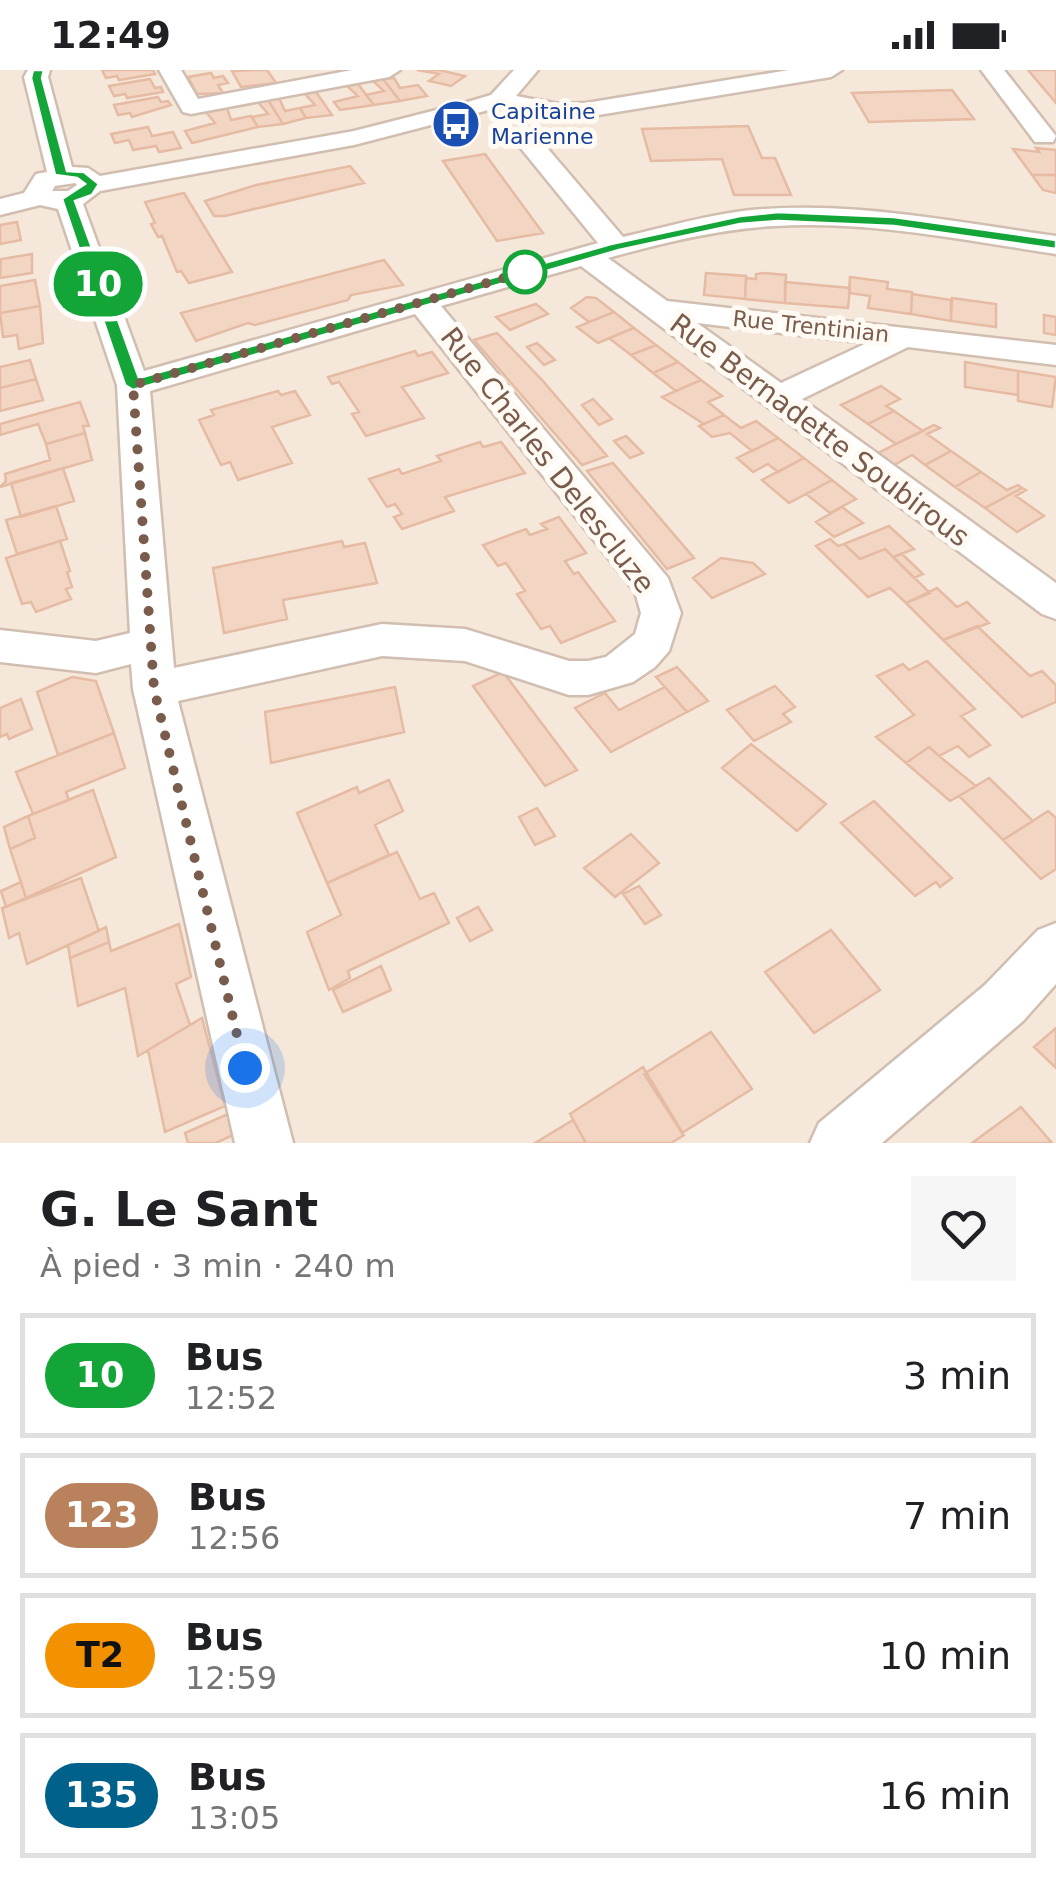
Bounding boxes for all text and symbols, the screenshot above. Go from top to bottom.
text: 12:49 [50,13,171,57]
bus stop icon: Capitaine Marienne [430,98,482,150]
place label: Capitaine Marienne [491,99,596,149]
unlabelled marker [504,251,546,293]
line badge: 10 [53,252,143,316]
text: 10 [74,264,122,304]
street label: Rue Trentinian [731,306,890,347]
street label: Rue Bernadette Soubirous [664,307,976,554]
street label: Rue Charles Delescluze [434,321,662,600]
your location [220,1043,270,1093]
button: heart [911,1176,1016,1281]
text: G. Le Sant [40,1181,318,1237]
text: À pied · 3 min · 240 m [40,1247,396,1285]
text: Bus [185,1335,264,1379]
text: 3 min [903,1354,1011,1398]
text: 10 [76,1355,124,1395]
text: 12:52 [185,1379,277,1417]
text: Bus [188,1475,267,1519]
text: 7 min [903,1494,1011,1538]
text: 123 [65,1495,138,1535]
text: 12:56 [188,1519,280,1557]
text: Bus [185,1615,264,1659]
text: 10 min [879,1634,1011,1678]
text: T2 [76,1635,124,1675]
text: 12:59 [185,1659,277,1697]
text: Bus [188,1755,267,1799]
text: 16 min [879,1774,1011,1818]
text: 135 [65,1775,138,1815]
text: 13:05 [188,1799,280,1837]

